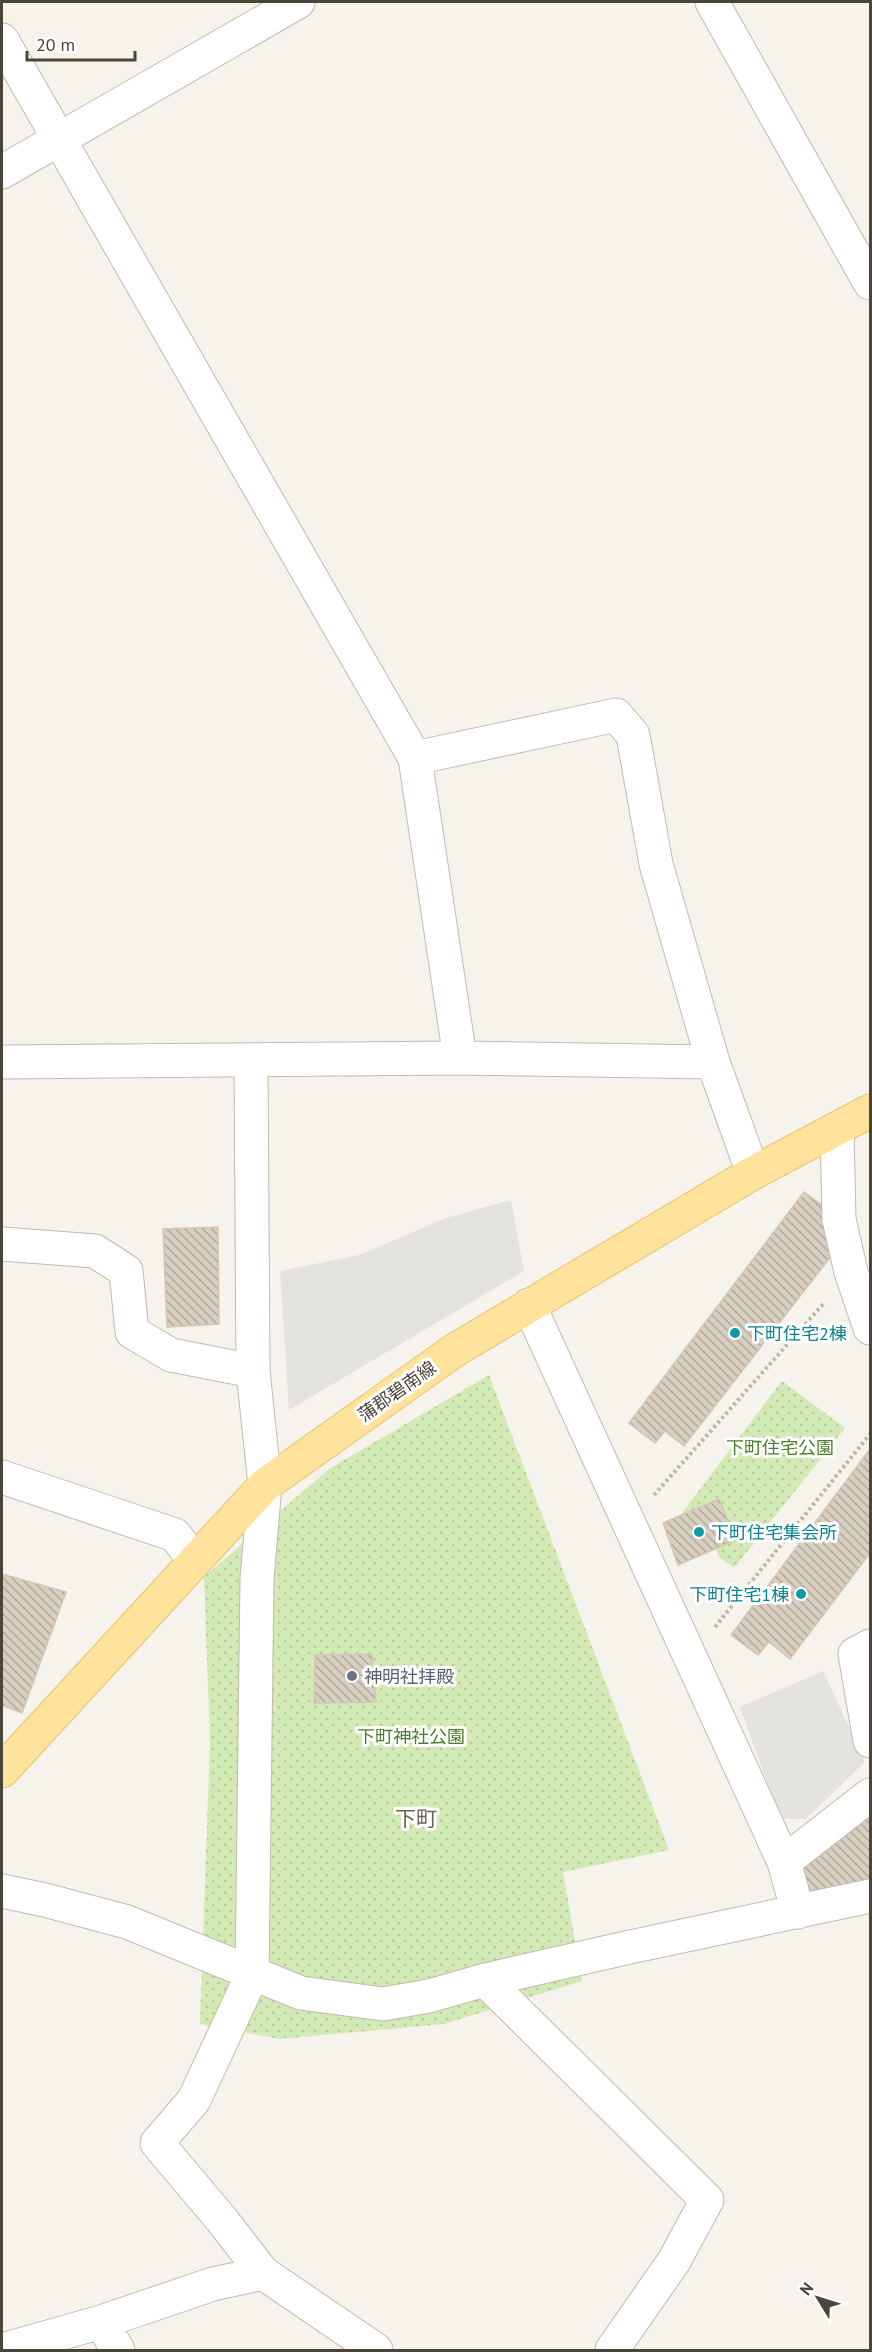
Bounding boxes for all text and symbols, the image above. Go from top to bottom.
scale bar [27,24,135,62]
text: 20 m [36,33,75,56]
place label: 下町住宅2棟 [747,1322,847,1345]
marker: 下町住宅2棟 [728,1326,742,1340]
street label: 蒲郡碧南線 [354,1356,440,1426]
park label: 下町住宅公園 [726,1436,834,1459]
place label: 下町住宅集会所 [711,1521,837,1544]
marker: 下町住宅集会所 [692,1525,706,1539]
place label: 下町住宅1棟 [689,1583,789,1606]
marker: 下町住宅1棟 [794,1587,808,1601]
place label: 神明社拝殿 [364,1665,454,1688]
marker: 神明社拝殿 [345,1669,359,1683]
park label: 下町神社公園 [357,1725,465,1748]
district label: 下町 [395,1805,437,1832]
north arrow [788,2268,848,2328]
text: N [795,2278,817,2299]

